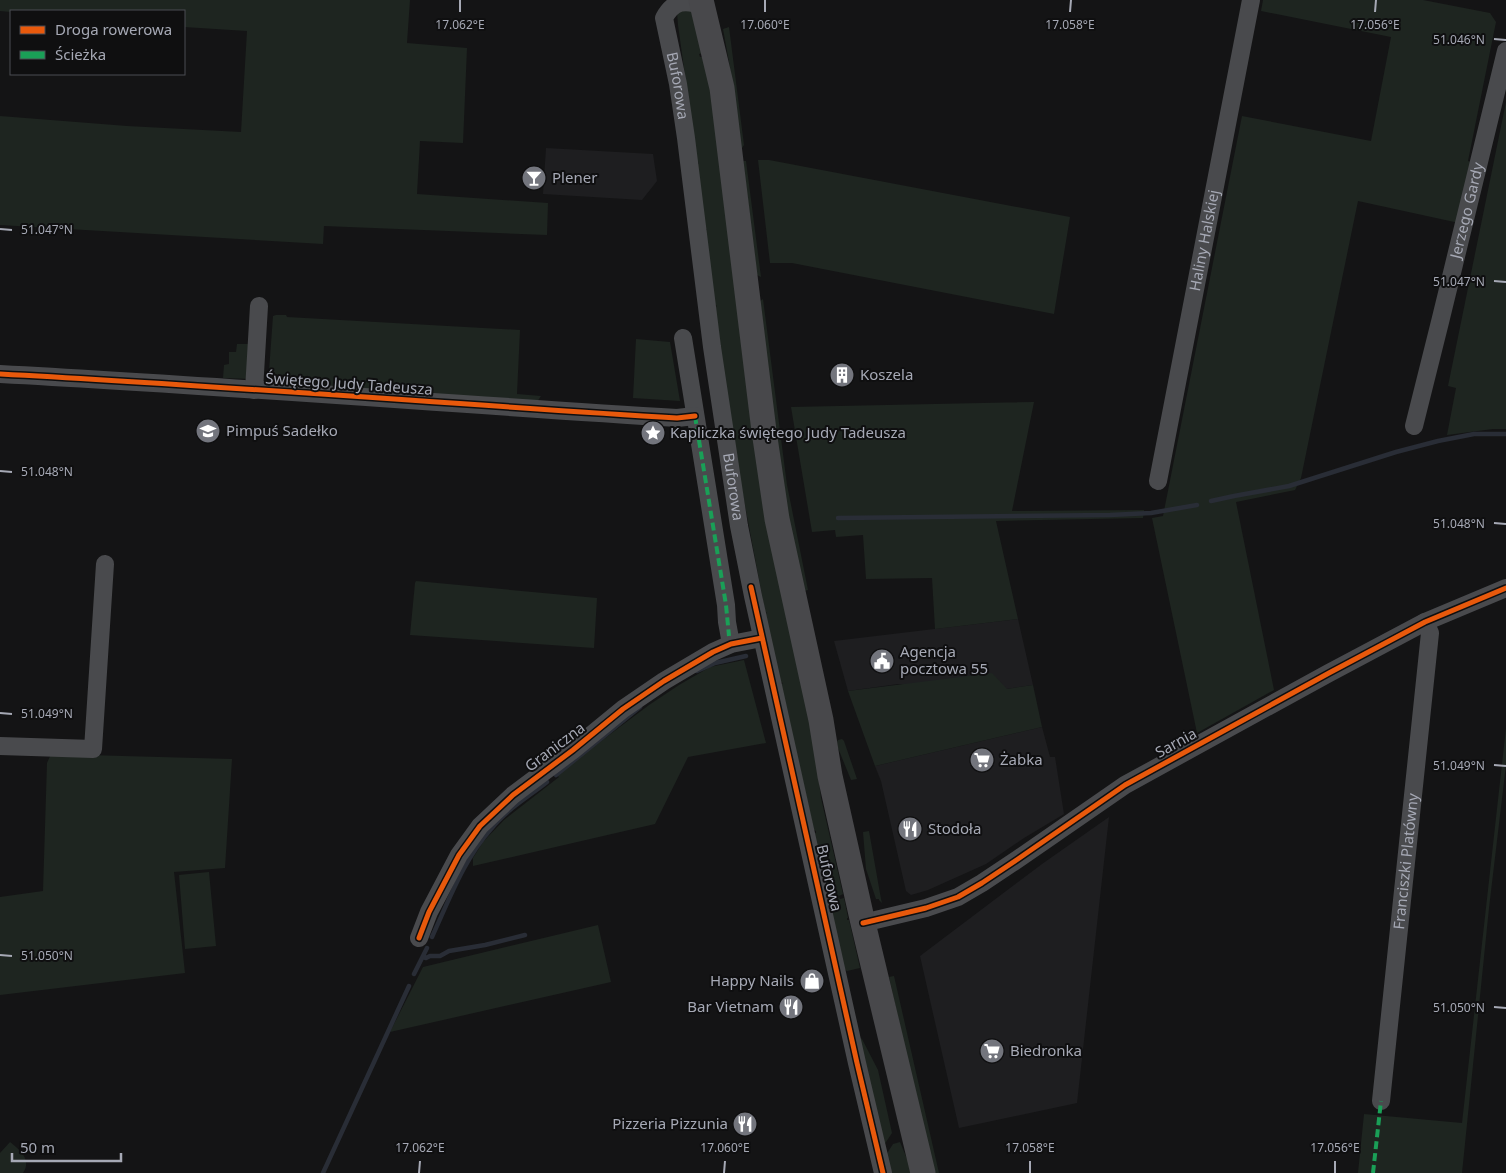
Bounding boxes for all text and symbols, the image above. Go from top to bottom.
legend [10,10,185,75]
text: 17.062°E [435,16,485,33]
text: 17.060°E [740,16,790,33]
text: 17.058°E [1045,16,1095,33]
text: 17.056°E [1350,16,1400,33]
text: Droga rowerowa [55,19,172,39]
text: 51.046°N [1433,31,1485,48]
text: Ścieżka [55,44,106,64]
street label: Buforowa [662,50,694,121]
street label: Jerzego Gardy [1444,160,1488,262]
bar icon: Plener [521,165,547,191]
place label: Plener [552,167,597,187]
street label: Haliny Halskiej [1184,188,1223,293]
text: 51.047°N [21,221,73,238]
text: 51.047°N [1433,273,1485,290]
building icon: Koszela [829,362,855,388]
place label: Koszela [860,364,913,384]
street label: Świętego Judy Tadeusza [265,367,433,399]
school or university icon: Pimpuś Sadełko [195,418,221,444]
place label: Pimpuś Sadełko [226,420,338,440]
place icon: Kapliczka świętego Judy Tadeusza [640,420,666,446]
place label: Kapliczka świętego Judy Tadeusza [670,422,906,442]
street label: Buforowa [719,451,749,522]
text: 51.048°N [21,463,73,480]
text: 51.048°N [1433,515,1485,532]
place label: Agencja pocztowa 55 [900,641,988,678]
public building icon: Agencja pocztowa 55 [869,648,895,674]
text: 51.049°N [21,705,73,722]
street label: Graniczna [520,717,588,775]
street label: Sarnia [1151,723,1200,762]
supermarket icon: Żabka [969,747,995,773]
place label: Żabka [1000,749,1043,769]
text: 51.049°N [1433,757,1485,774]
street label: Franciszki Platówny [1388,792,1422,930]
restaurant icon: Stodoła [897,816,923,842]
place label: Stodoła [928,818,981,838]
street label: Buforowa [813,842,847,913]
text: 51.050°N [21,947,73,964]
shop icon: Happy Nails [799,968,825,994]
place label: Happy Nails [710,970,794,990]
restaurant icon: Bar Vietnam [778,994,804,1020]
place label: Bar Vietnam [687,996,774,1016]
text: 51.050°N [1433,999,1485,1016]
supermarket icon: Biedronka [979,1038,1005,1064]
place label: Biedronka [1010,1040,1082,1060]
restaurant icon: Pizzeria Pizzunia [732,1111,758,1137]
place label: Pizzeria Pizzunia [612,1113,728,1133]
scale bar [12,1130,121,1162]
text: 50 m [20,1137,55,1157]
text: 17.062°E [395,1139,445,1156]
text: 17.060°E [700,1139,750,1156]
text: 17.058°E [1005,1139,1055,1156]
text: 17.056°E [1310,1139,1360,1156]

